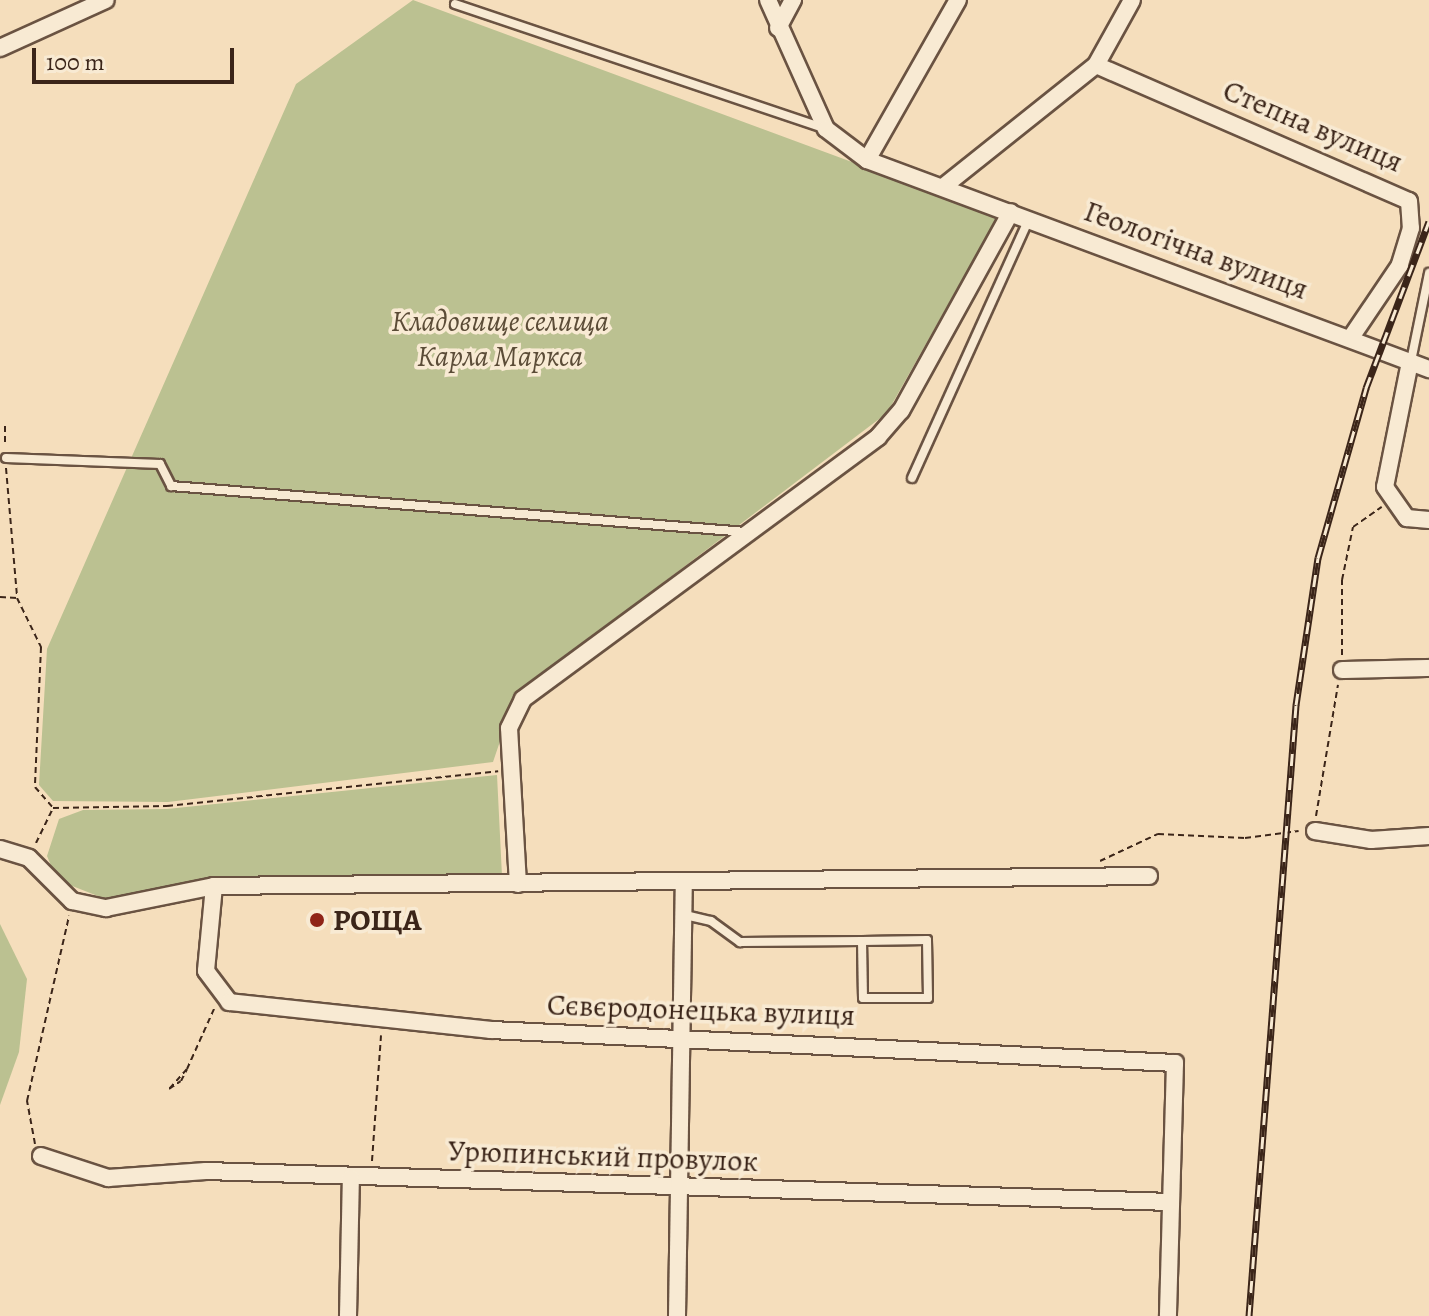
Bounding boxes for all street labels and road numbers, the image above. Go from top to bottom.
street label: Степна вулиця [1218,72,1408,180]
street label: Геологічна вулиця [1079,193,1313,307]
street label: Сєвєродонецька вулиця [546,987,856,1033]
street label: Урюпинський провулок [447,1133,759,1179]

